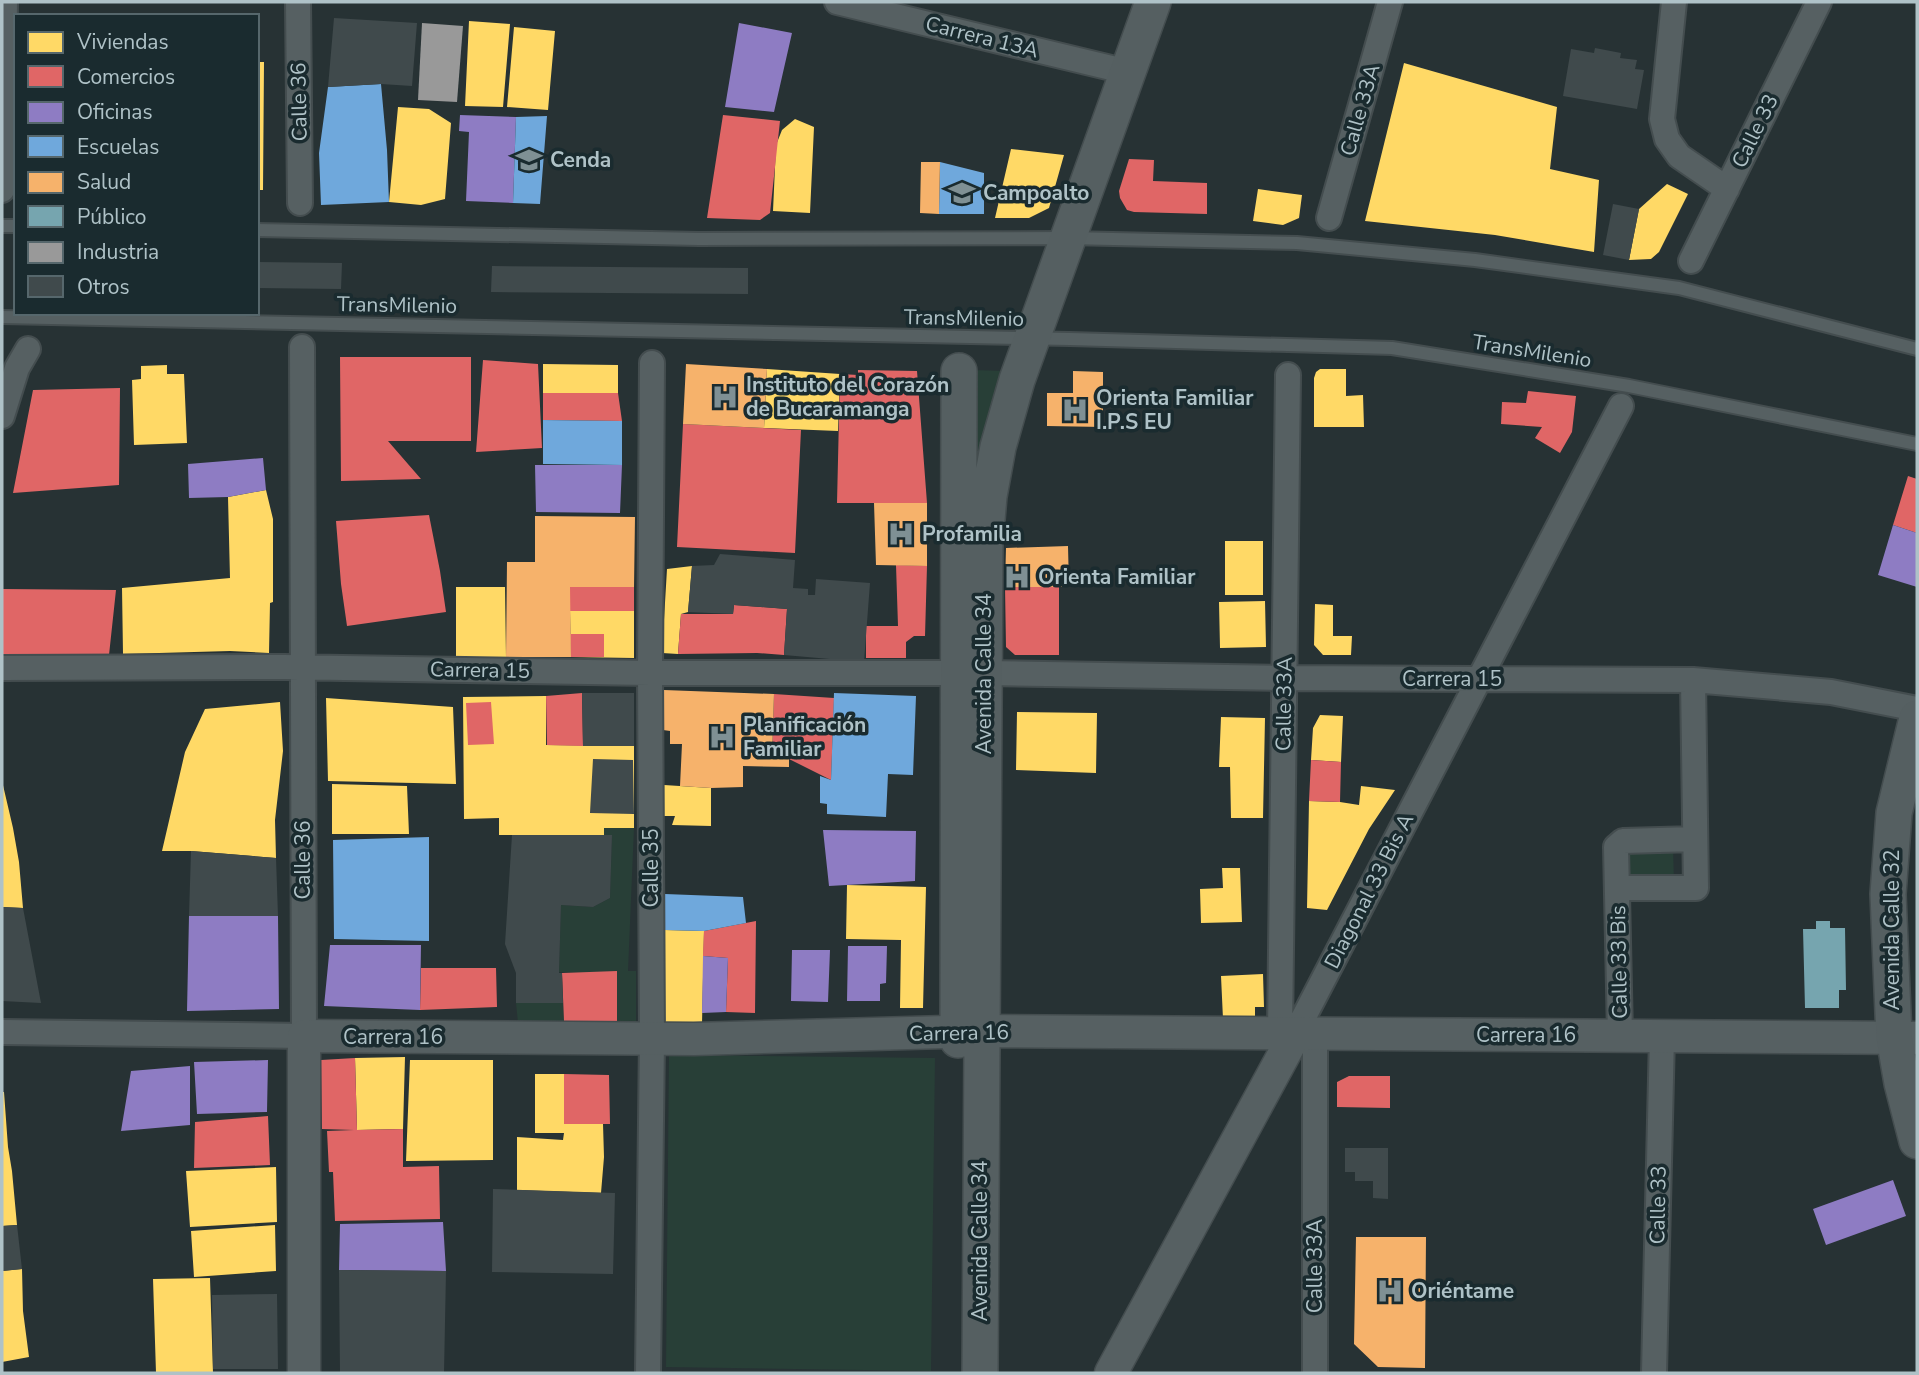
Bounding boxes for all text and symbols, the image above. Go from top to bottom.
street label: Carrera 13A [923,9,1041,65]
legend [14,14,259,315]
text: Viviendas [76,28,169,56]
street label: Calle 33A [1334,61,1386,159]
street label: Calle 36 [284,62,314,142]
text: Comercios [77,63,175,91]
street label: Calle 33 [1725,89,1785,173]
text: Oficinas [77,98,153,126]
text: Escuelas [77,133,159,161]
school or university icon: Cenda [514,145,544,175]
place label: Cenda [550,146,611,174]
text: Salud [77,168,131,196]
school or university icon: Campoalto [947,178,977,208]
place label: Campoalto [983,179,1089,207]
text: Público [77,203,146,231]
text: Industria [77,238,159,266]
text: Otros [77,273,130,301]
street label: TransMilenio [337,290,457,320]
street label: TransMilenio [904,303,1024,333]
street label: TransMilenio [1470,328,1594,374]
place label: Instituto del Corazón de Bucaramanga [746,371,949,423]
hospital icon: Instituto del Corazón de Bucaramanga [710,382,740,412]
place label: Orienta Familiar I.P.S EU [1096,384,1254,436]
hospital icon: Orienta Familiar I.P.S EU [1060,395,1090,425]
hospital icon: Profamilia [886,519,916,549]
place label: Profamilia [922,520,1022,548]
hospital icon: Orienta Familiar [1002,562,1032,592]
place label: Orienta Familiar [1038,563,1196,591]
street label: Avenida Calle 34 [970,593,998,755]
street label: Carrera 15 [430,655,530,685]
street label: Calle 33A [1269,657,1299,751]
street label: Carrera 15 [1402,665,1502,693]
place label: Planificación Familiar [743,711,866,763]
hospital icon: Planificación Familiar [707,722,737,752]
street label: Diagonal 33 Bis A [1318,809,1420,973]
street label: Calle 36 [289,820,317,900]
street label: Calle 35 [637,828,665,908]
street label: Avenida Calle 32 [1878,849,1906,1011]
street label: Calle 33 Bis [1604,905,1634,1019]
street label: Carrera 16 [909,1018,1009,1048]
street label: Carrera 16 [1476,1021,1576,1049]
street label: Carrera 16 [343,1023,443,1051]
street label: Avenida Calle 34 [966,1160,994,1322]
street label: Calle 33 [1643,1165,1673,1245]
street label: Calle 33A [1301,1219,1329,1313]
hospital icon: Oriéntame [1375,1276,1405,1306]
place label: Oriéntame [1411,1277,1514,1305]

